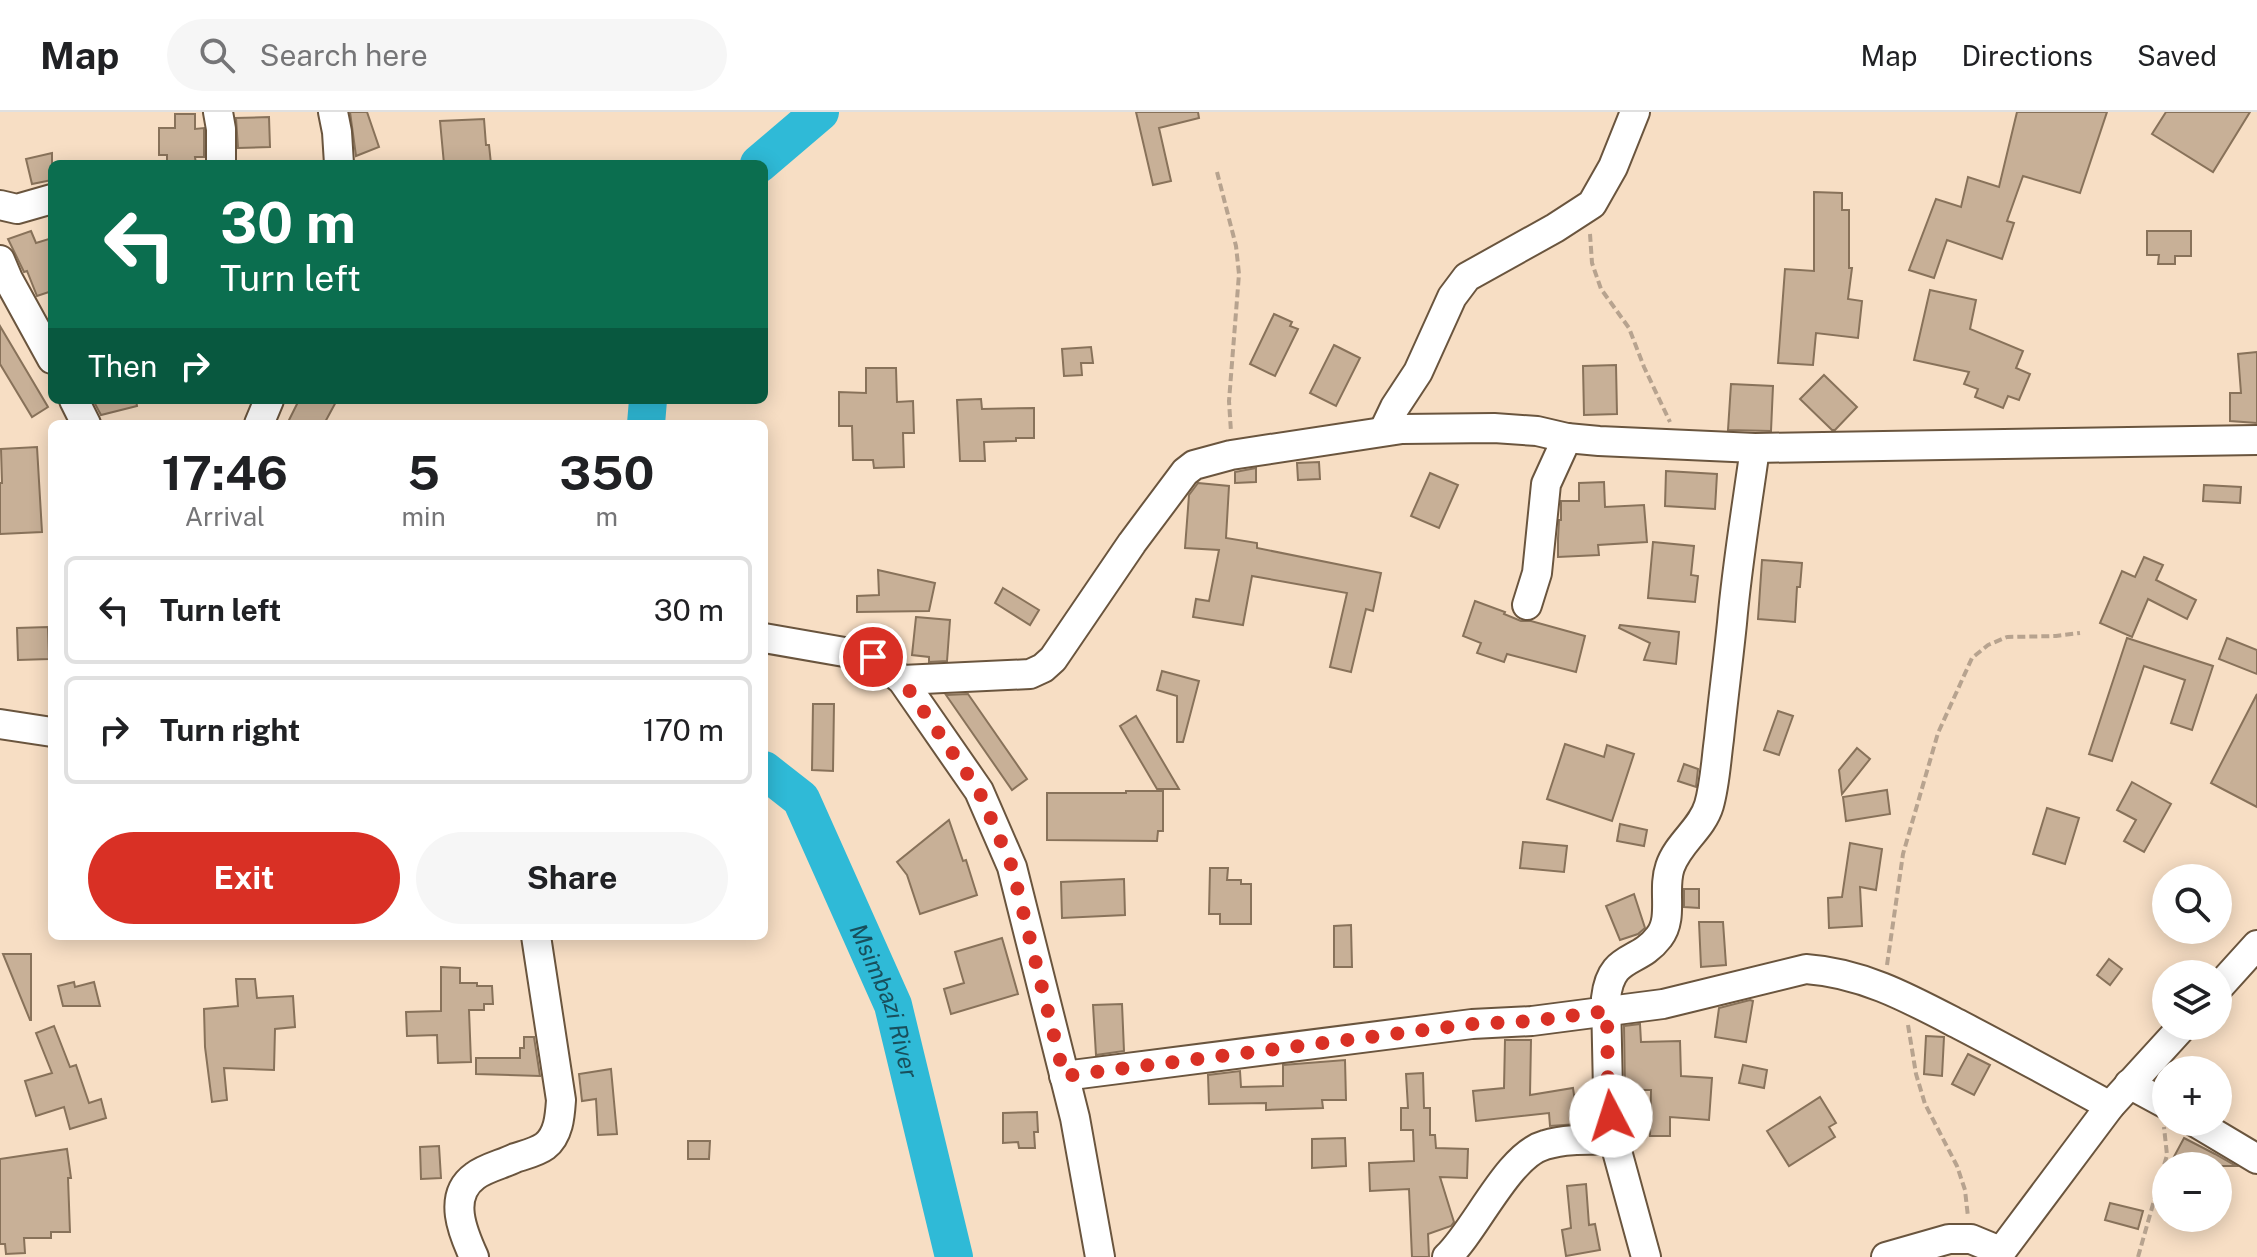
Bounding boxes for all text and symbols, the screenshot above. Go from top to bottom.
search box [167,19,727,91]
text: Map [40,33,119,78]
icon: search [195,33,239,77]
text: Search here [259,37,428,73]
text: Map [1861,39,1917,72]
text: Directions [1961,39,2093,72]
text: Saved [2137,39,2217,72]
text: 30 m [220,190,356,256]
icon: left [88,192,192,296]
text: Turn left [220,257,361,299]
icon: right [173,344,217,388]
text: Then [88,348,157,384]
text: 17:46 [162,444,288,501]
text: 5 [407,444,440,501]
text: 350 [559,444,654,501]
text: Arrival [185,501,265,532]
text: min [402,501,446,532]
text: m [596,501,618,532]
icon: left [92,588,136,632]
text: Turn left [160,592,281,628]
text: 30 m [654,592,724,628]
pin [839,623,907,691]
icon: arrive [851,635,895,679]
icon: right [92,708,136,752]
text: Turn right [160,712,300,748]
text: 170 m [643,712,724,748]
button: Exit [88,832,400,924]
button: Share [416,832,728,924]
map controls [2152,864,2232,1232]
button: search [2152,864,2232,944]
water label: Msimbazi River [844,919,924,1082]
button: layers [2152,960,2232,1040]
button: + [2152,1056,2232,1136]
position arrow [1569,1074,1653,1158]
button: − [2152,1152,2232,1232]

